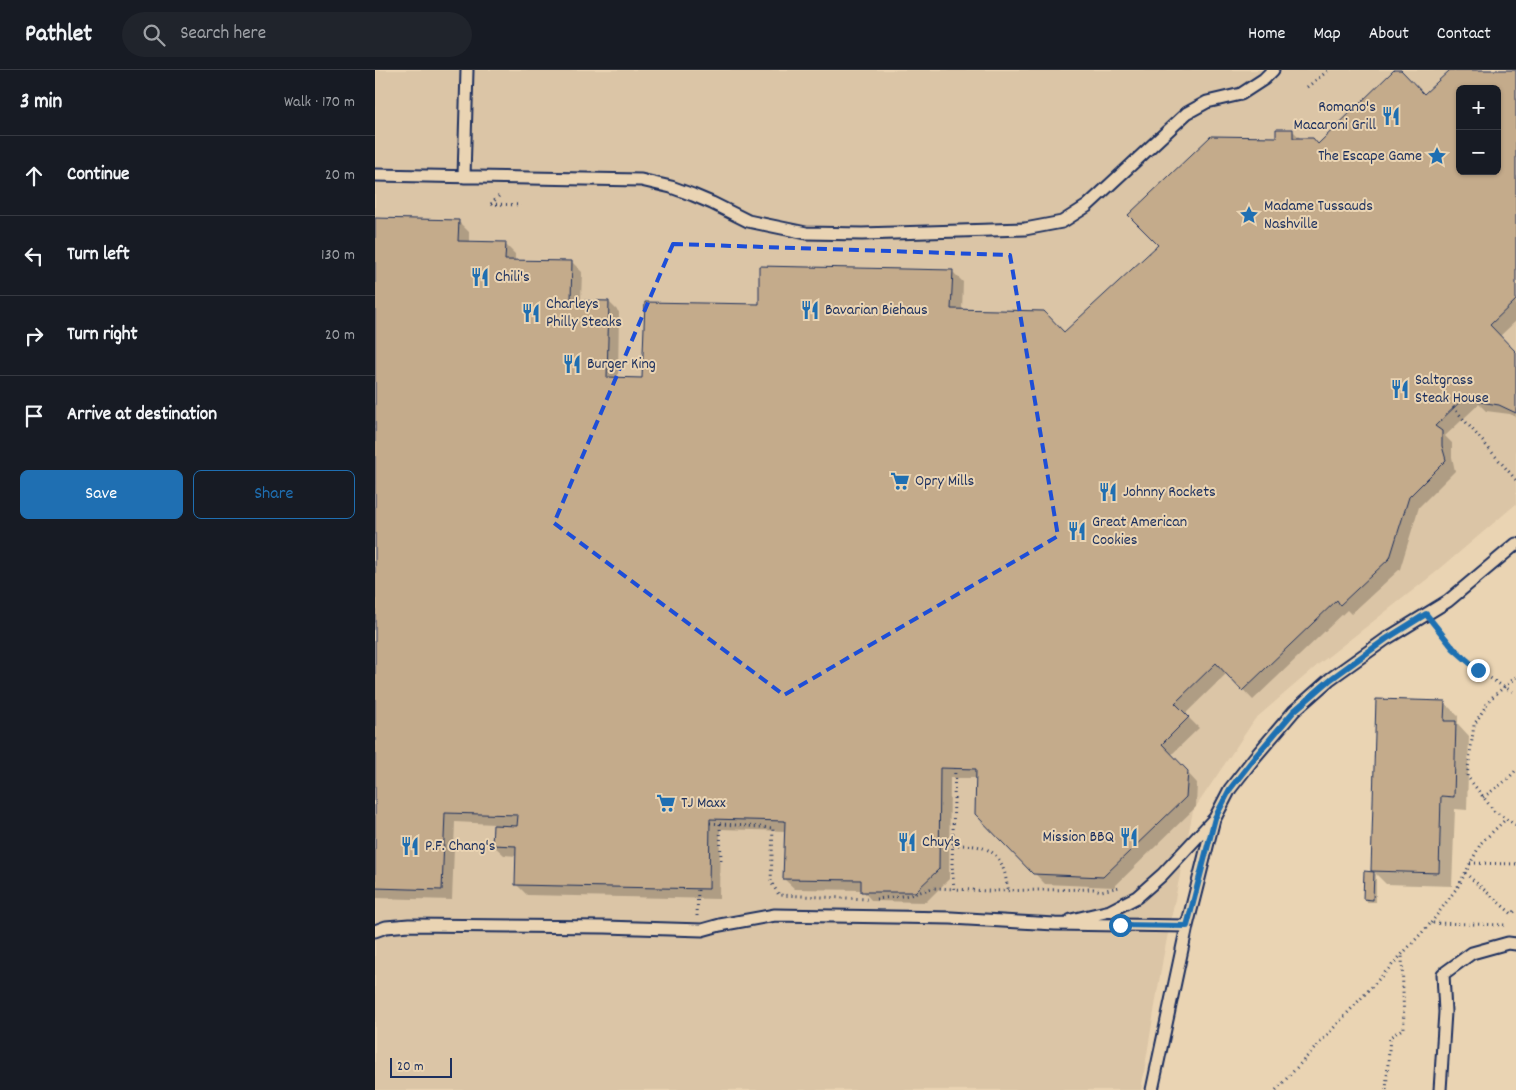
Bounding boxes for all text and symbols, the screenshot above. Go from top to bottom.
search box [122,12,472,57]
text: Pathlet [25,18,92,52]
icon: search [140,21,168,49]
text: Search here [180,21,266,48]
text: Home [1248,22,1285,47]
text: Map [1313,22,1341,47]
text: About [1369,22,1409,47]
text: Contact [1437,22,1491,47]
map controls [1456,85,1501,175]
button: + [1456,85,1501,130]
text: 3 min [20,88,62,118]
text: Walk · 170 m [284,91,355,114]
place label: Romano's Macaroni Grill [1294,96,1376,137]
restaurant icon: Romano's Macaroni Grill [1380,105,1402,127]
button: − [1456,130,1501,175]
place label: The Escape Game [1318,145,1422,168]
place icon: The Escape Game [1426,145,1448,167]
icon: ahead [20,162,48,190]
text: Continue [67,162,129,189]
text: 20 m [325,164,355,187]
place label: Madame Tussauds Nashville [1264,195,1373,236]
place icon: Madame Tussauds Nashville [1238,204,1260,226]
icon: left [20,242,48,270]
text: Turn left [67,242,130,269]
text: 130 m [321,244,355,267]
restaurant icon: Chili's [469,266,491,288]
place label: Chili's [495,266,530,289]
place label: Charleys Philly Steaks [546,293,622,334]
restaurant icon: Bavarian Biehaus [799,299,821,321]
place label: Bavarian Biehaus [825,299,928,322]
restaurant icon: Charleys Philly Steaks [520,302,542,324]
icon: right [20,322,48,350]
text: Turn right [67,322,138,349]
text: 20 m [325,324,355,347]
restaurant icon: Burger King [561,353,583,375]
place label: Burger King [587,353,656,376]
place label: Saltgrass Steak House [1415,369,1489,410]
restaurant icon: Saltgrass Steak House [1389,378,1411,400]
icon: arrive [20,402,48,430]
text: Arrive at destination [67,402,217,429]
button: Save [20,470,183,519]
button: Share [193,470,355,519]
supermarket icon: Opry Mills [889,470,911,492]
place label: Opry Mills [915,470,975,493]
restaurant icon: Johnny Rockets [1097,481,1119,503]
place label: Johnny Rockets [1123,481,1216,504]
place label: Great American Cookies [1092,511,1187,552]
restaurant icon: Great American Cookies [1066,520,1088,542]
route end [1467,659,1490,682]
supermarket icon: TJ Maxx [655,792,677,814]
place label: TJ Maxx [681,792,726,815]
place label: Mission BBQ [1043,826,1114,849]
restaurant icon: Mission BBQ [1118,826,1140,848]
restaurant icon: Chuy's [896,831,918,853]
place label: Chuy's [922,831,961,854]
restaurant icon: P.F. Chang's [399,835,421,857]
place label: P.F. Chang's [425,835,496,858]
route start [1109,914,1132,937]
scale bar [390,1055,453,1078]
text: 20 m [397,1057,424,1077]

